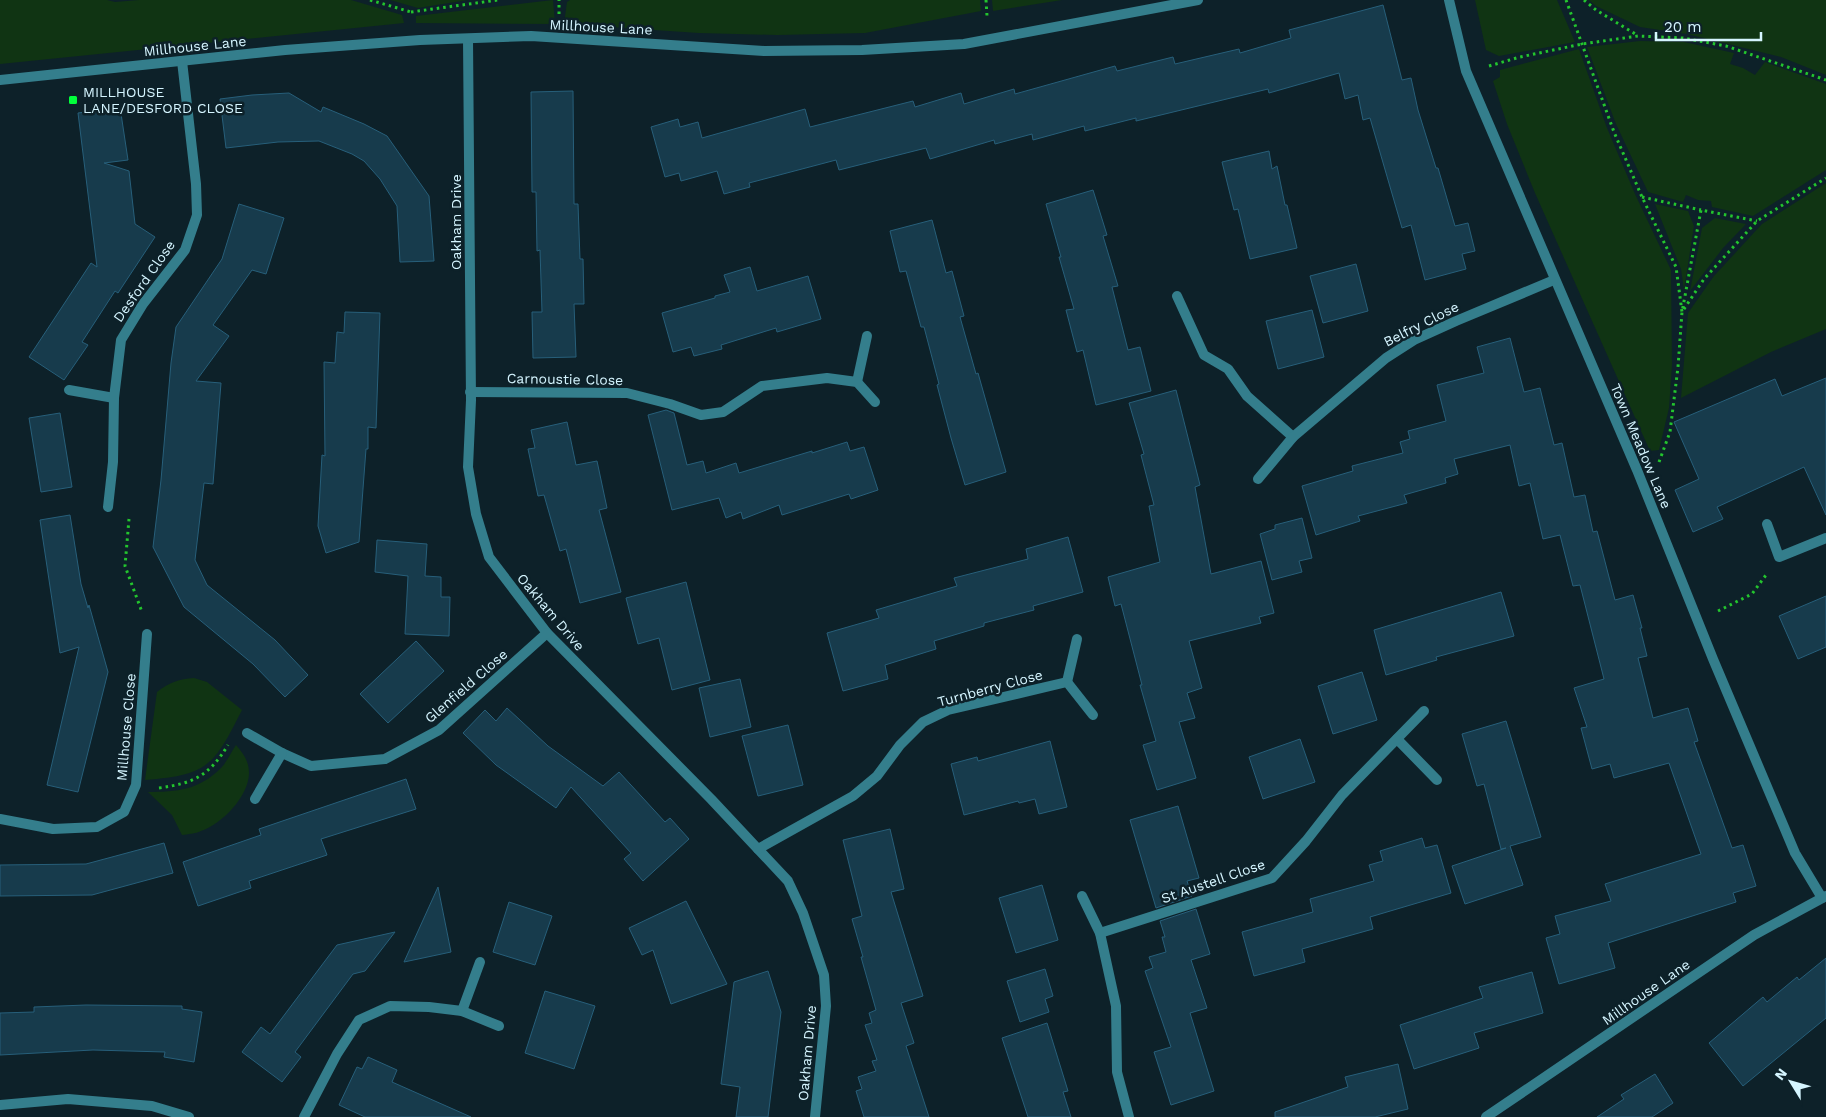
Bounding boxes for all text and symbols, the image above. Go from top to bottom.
scale bar [1656,10,1761,42]
street label: Millhouse Lane [549,16,653,38]
text: 20 m [1664,18,1702,36]
street label: Millhouse Lane [143,33,247,59]
place label: MILLHOUSE LANE/DESFORD CLOSE [83,84,243,116]
marker: MILLHOUSE LANE/DESFORD CLOSE [67,94,79,106]
street label: Oakham Drive [448,174,464,270]
street label: Desford Close [110,237,178,325]
street label: Belfry Close [1381,298,1461,350]
street label: Carnoustie Close [507,370,623,388]
street label: Town Meadow Lane [1607,381,1675,511]
street label: Oakham Drive [514,570,588,654]
street label: Glenfield Close [422,646,510,726]
street label: Turnberry Close [936,666,1044,710]
street label: Millhouse Close [113,673,139,781]
street label: St Austell Close [1159,856,1267,906]
street label: Millhouse Lane [1599,956,1693,1028]
street label: Oakham Drive [795,1005,819,1101]
north arrow [1766,1057,1816,1107]
text: N [1771,1065,1790,1083]

